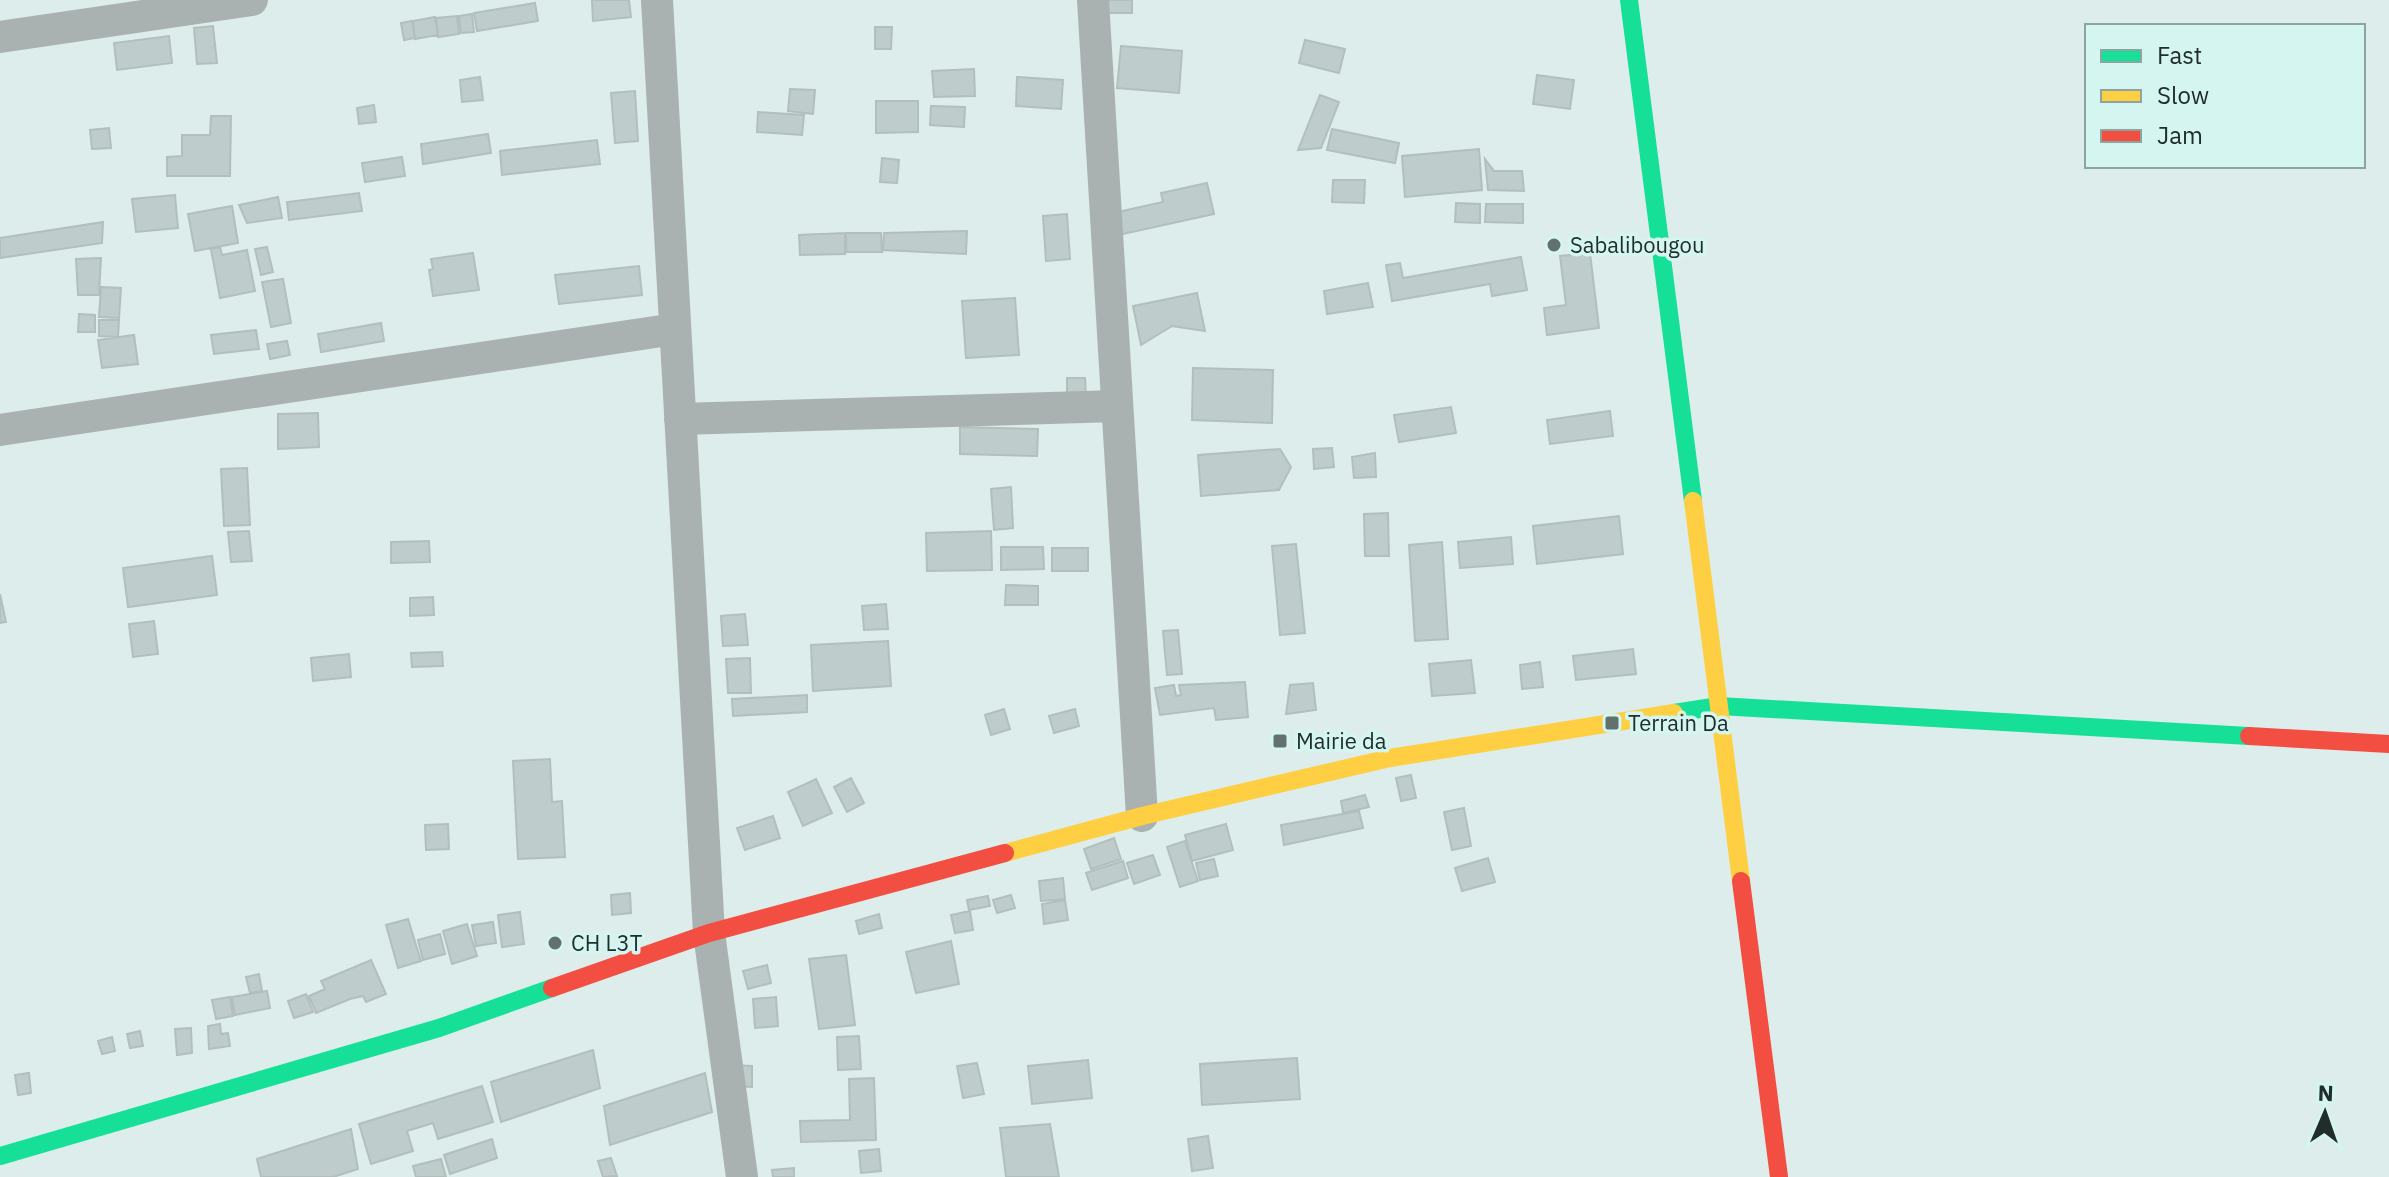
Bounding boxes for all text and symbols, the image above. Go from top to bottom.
legend [2085,24,2365,168]
text: Fast [2157,39,2202,71]
text: Slow [2157,79,2209,111]
text: Jam [2157,119,2203,151]
place label: Sabalibougou [1570,230,1704,259]
marker: Sabalibougou [1545,236,1563,254]
place label: Terrain Da [1628,708,1729,737]
marker: Terrain Da [1603,714,1621,732]
place label: Mairie da [1296,726,1387,755]
marker: Mairie da [1271,732,1289,750]
place label: CH L3T [571,928,643,957]
marker: CH L3T [546,934,564,952]
north arrow [2285,1073,2365,1153]
text: N [2317,1078,2334,1107]

